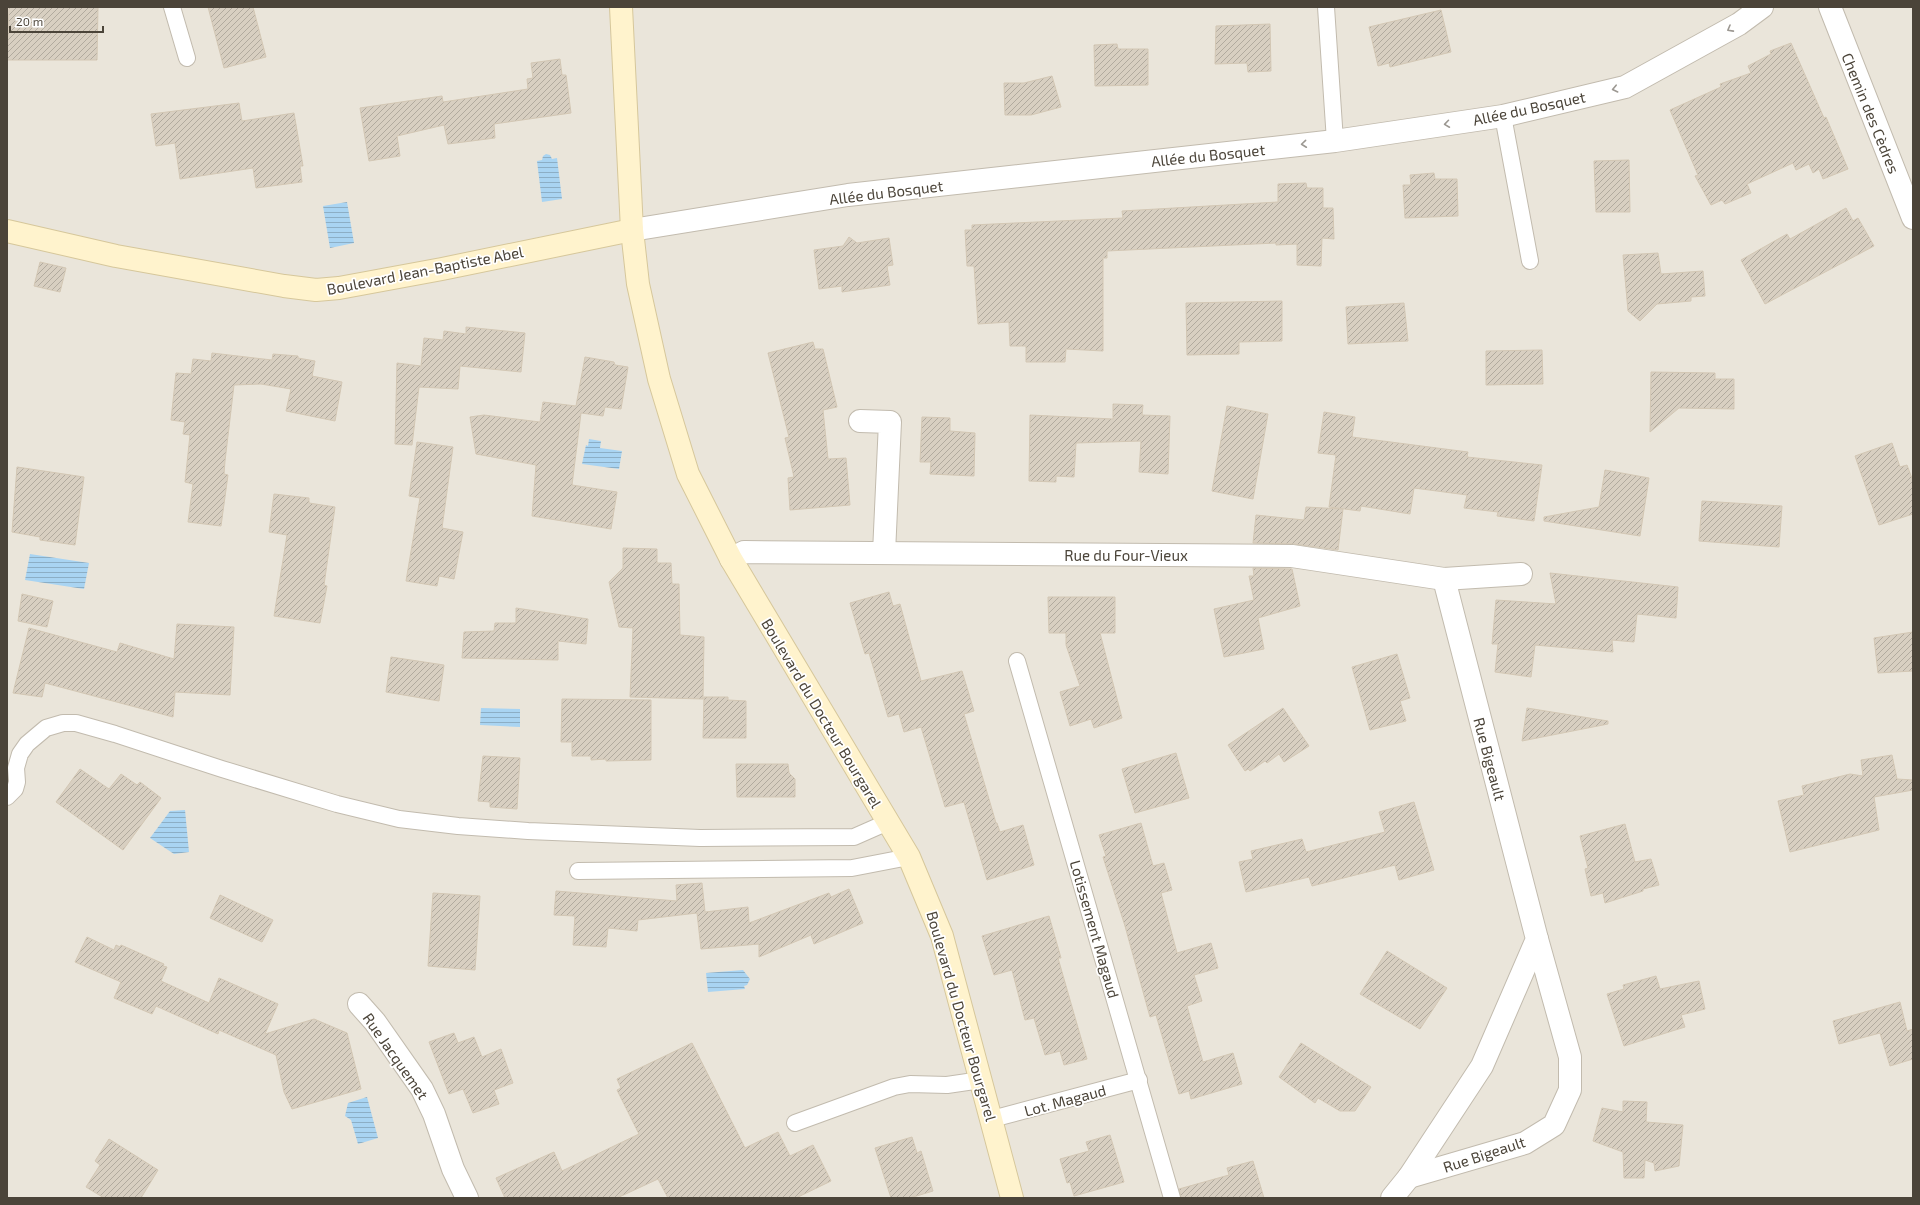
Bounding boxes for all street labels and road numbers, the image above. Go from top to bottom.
street label: Chemin des Cèdres [1839,50,1903,176]
street label: Allée du Bosquet [1471,87,1587,129]
street label: Allée du Bosquet [1150,140,1266,170]
street label: Allée du Bosquet [828,176,944,208]
street label: Boulevard Jean-Baptiste Abel [325,242,525,298]
street label: Rue du Four-Vieux [1064,546,1188,564]
street label: Boulevard du Docteur Bourgarel [758,615,886,811]
street label: Rue Bigeault [1470,715,1510,803]
street label: Lotissement Magaud [1067,858,1123,1000]
street label: Boulevard du Docteur Bourgarel [923,909,1001,1124]
street label: Rue Jacquemet [360,1009,433,1103]
street label: Lot. Magaud [1022,1080,1108,1120]
street label: Rue Bigeault [1441,1132,1528,1176]

